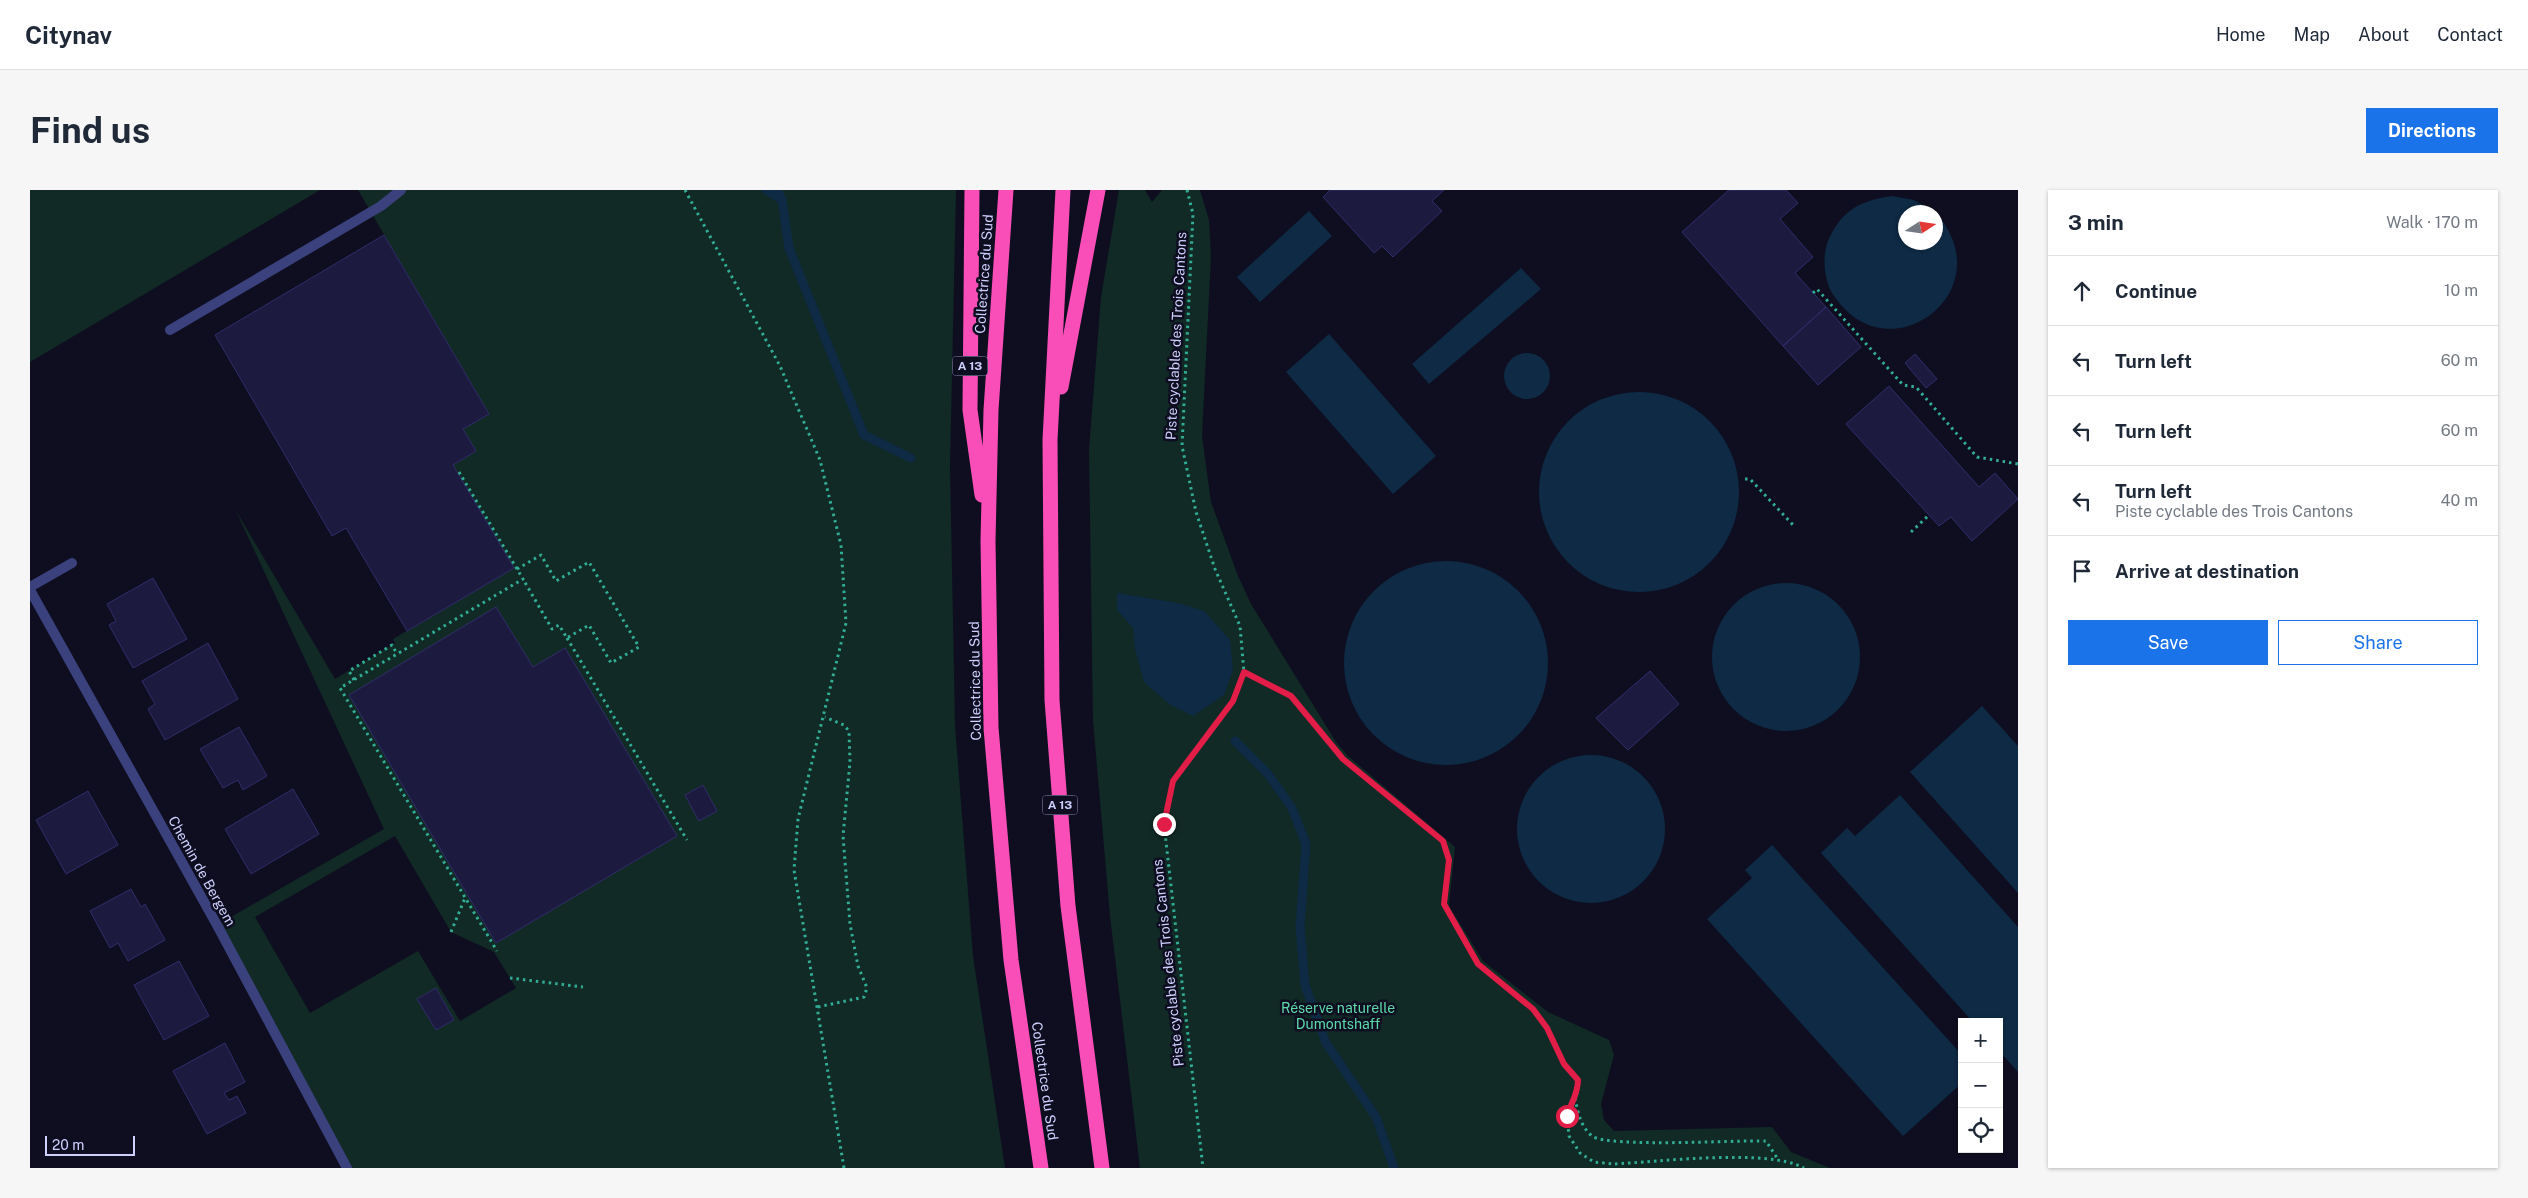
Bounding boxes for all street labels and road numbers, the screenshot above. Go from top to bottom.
street label: Collectrice du Sud [972,214,996,334]
street label: Piste cyclable des Trois Cantons [1163,232,1189,440]
road number: A 13 [952,357,988,376]
street label: Collectrice du Sud [966,621,984,741]
road number: A 13 [1042,796,1078,814]
street label: Chemin de Bergem [165,813,239,929]
street label: Piste cyclable des Trois Cantons [1149,859,1187,1067]
street label: Collectrice du Sud [1029,1021,1061,1141]

